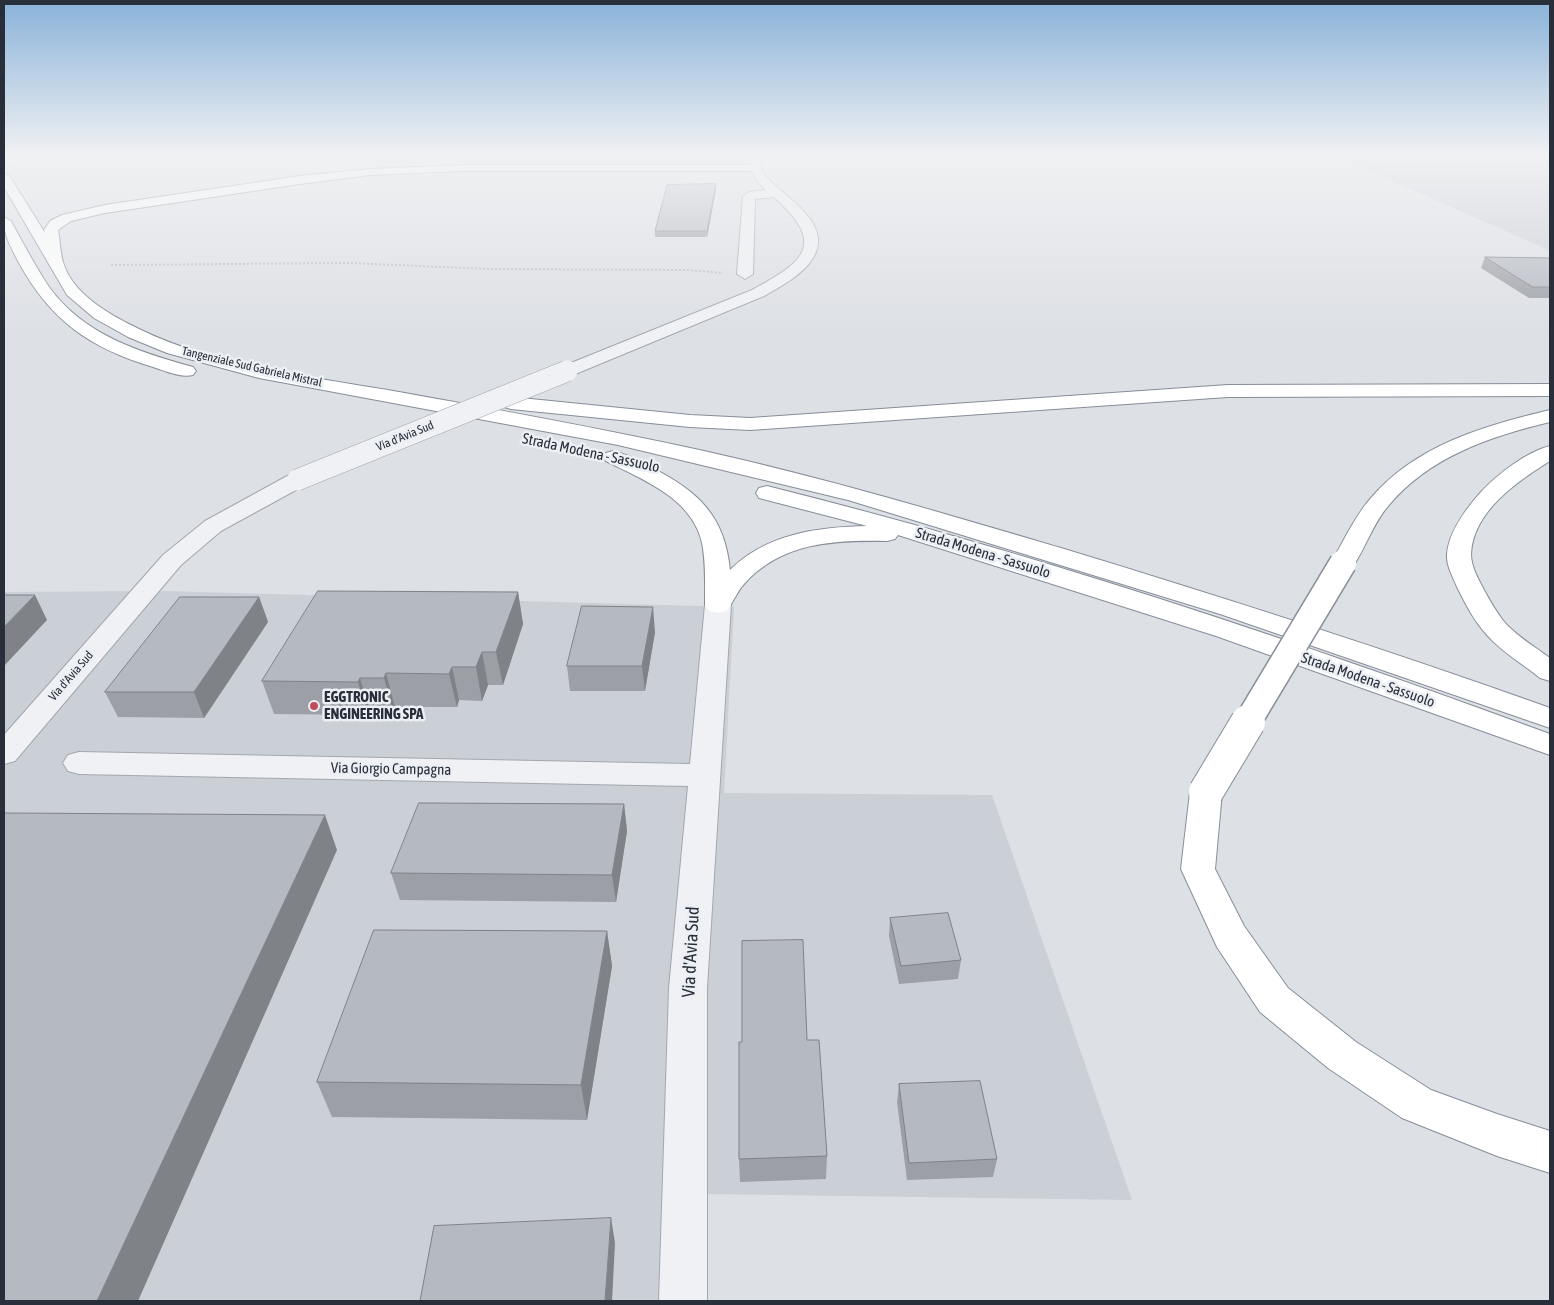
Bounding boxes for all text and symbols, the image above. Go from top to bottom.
street label: Tangenziale Sud Gabriela Mistral [181,344,323,390]
street label: Via d'Avia Sud [374,418,436,454]
street label: Strada Modena - Sassuolo [521,430,661,476]
street label: Strada Modena - Sassuolo [913,524,1053,582]
street label: Via d'Avia Sud [46,648,96,704]
street label: Strada Modena - Sassuolo [1299,649,1437,711]
place label: EGGTRONIC ENGINEERING SPA [324,688,423,723]
marker: EGGTRONIC ENGINEERING SPA [308,700,320,712]
street label: Via Giorgio Campagna [331,759,451,779]
street label: Via d'Avia Sud [678,906,704,998]

